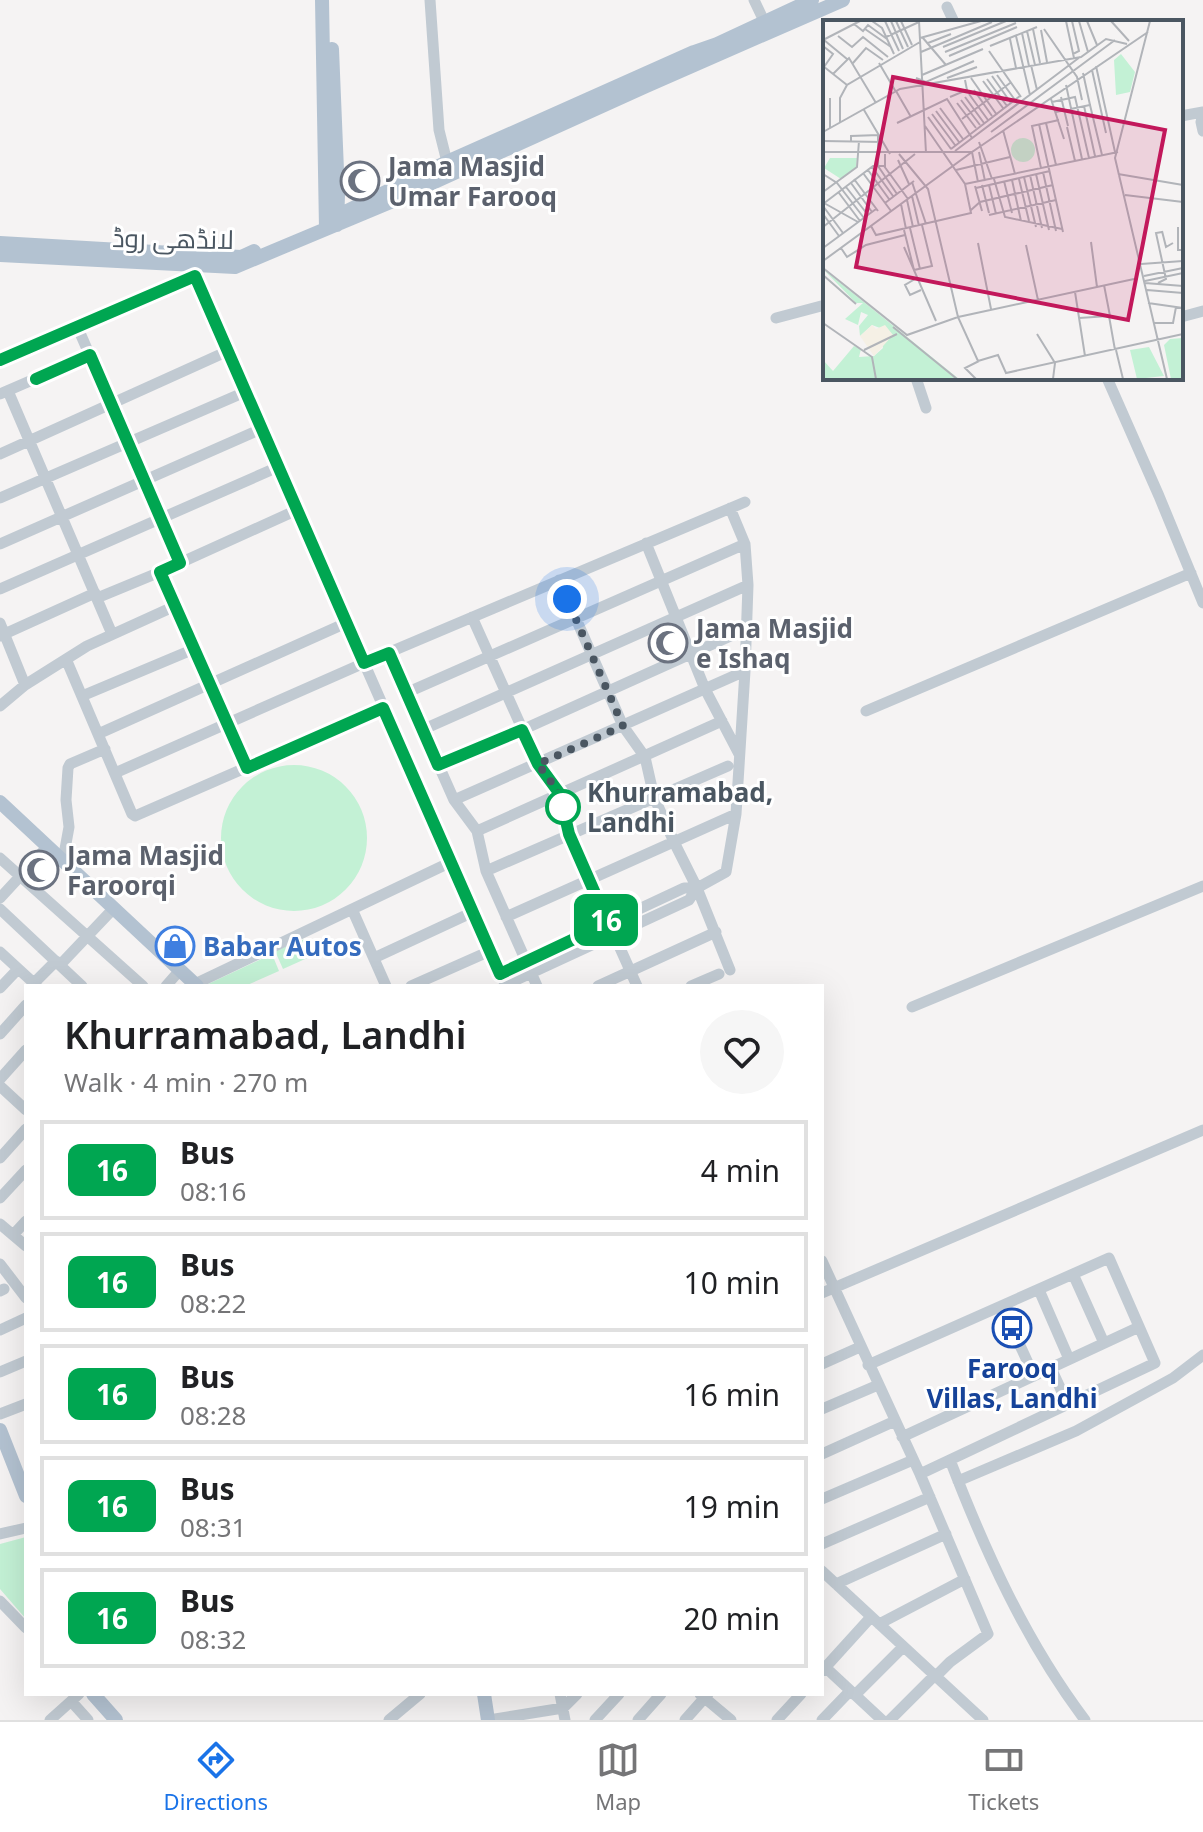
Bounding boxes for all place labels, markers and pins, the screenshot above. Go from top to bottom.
place label: Jama Masjid Umar Farooq [386,148,557,214]
mosque icon: Jama Masjid Umar Farooq [339,160,381,202]
place label: Jama Masjid e Ishaq [694,610,853,676]
mosque icon: Jama Masjid e Ishaq [647,622,689,664]
place label: Khurramabad, Landhi [587,774,773,840]
marker: Khurramabad, Landhi [546,790,580,824]
place label: Jama Masjid Faroorqi [65,837,224,903]
mosque icon: Jama Masjid Faroorqi [18,849,60,891]
shop icon: Babar Autos [154,925,196,967]
place label: Babar Autos [203,928,362,964]
bus stop icon: Farooq Villas, Landhi [991,1307,1033,1349]
place label: Farooq Villas, Landhi [926,1350,1098,1416]

